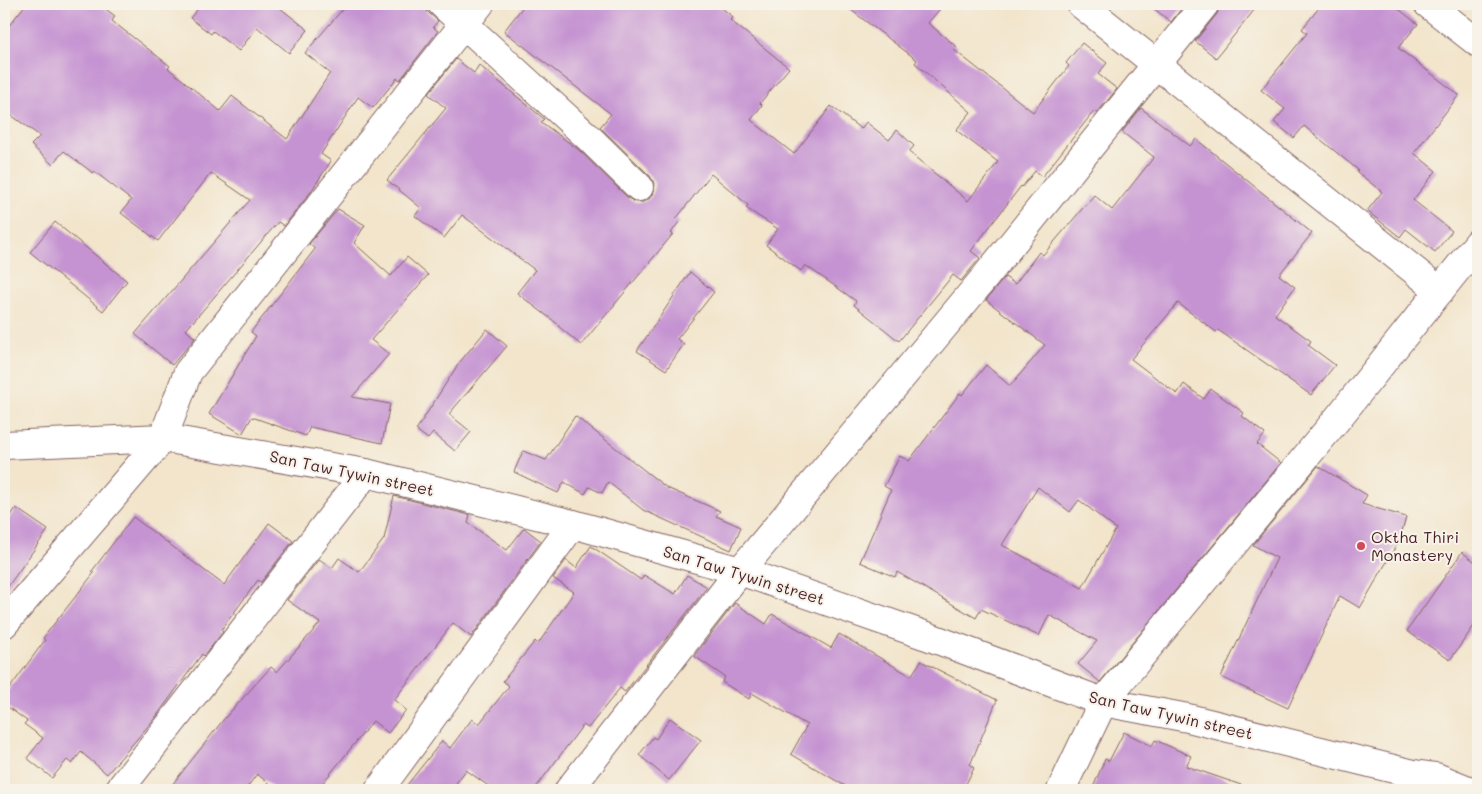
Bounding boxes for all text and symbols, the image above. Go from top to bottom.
street label: San Taw Tywin street [268,445,436,500]
place label: Oktha Thiri Monastery [1371,526,1459,565]
street label: San Taw Tywin street [661,540,827,609]
marker: Oktha Thiri Monastery [1355,540,1367,552]
street label: San Taw Tywin street [1087,685,1255,744]

